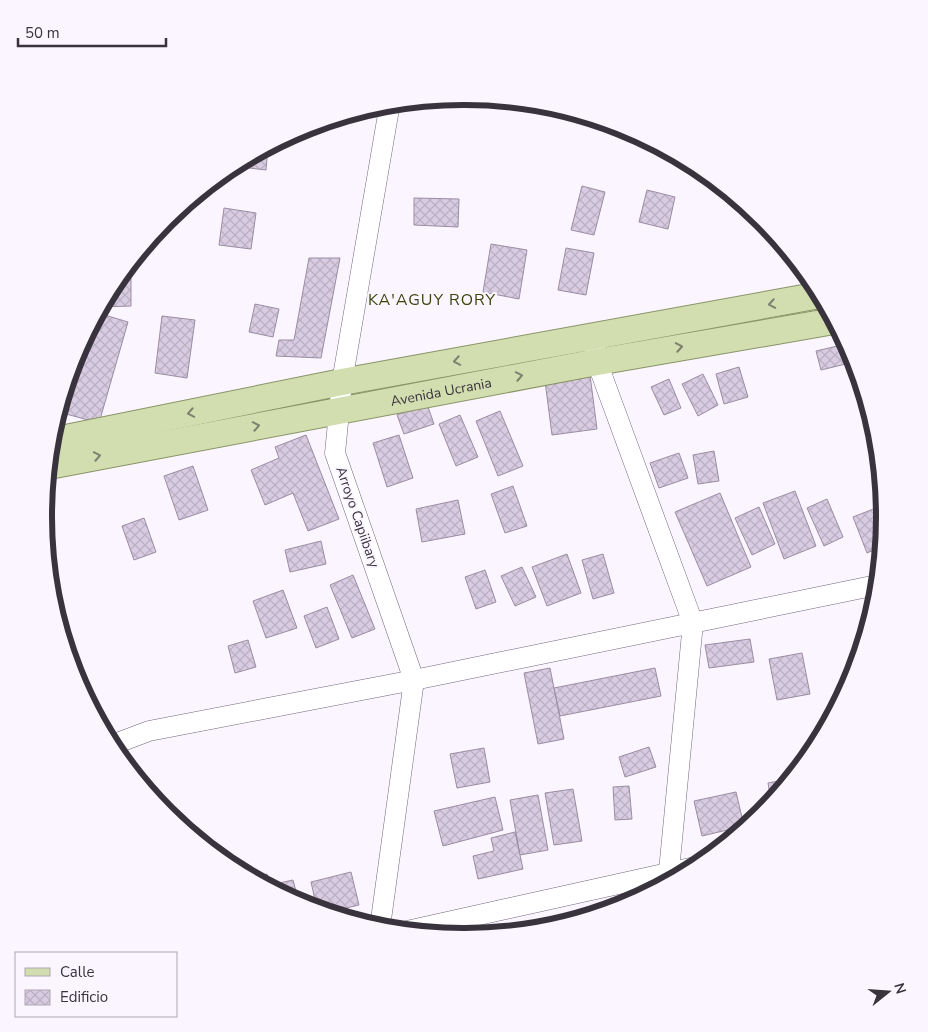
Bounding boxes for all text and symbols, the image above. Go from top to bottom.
scale bar [18,15,165,47]
text: 50 m [25,23,60,43]
district label: KA'AGUY RORY [368,289,496,311]
one-way arrow [768,298,777,308]
one-way arrow [675,343,683,353]
one-way arrow [453,356,462,366]
one-way arrow [515,372,523,382]
street label: Avenida Ucrania [389,373,493,411]
one-way arrow [187,407,195,417]
one-way arrow [252,421,261,431]
one-way arrow [92,452,101,462]
street label: Arroyo Capiibary [331,464,384,571]
legend [15,952,178,1017]
text: Calle [60,962,95,982]
north arrow [863,967,913,1017]
text: N [889,981,911,996]
text: Edificio [60,987,108,1007]

